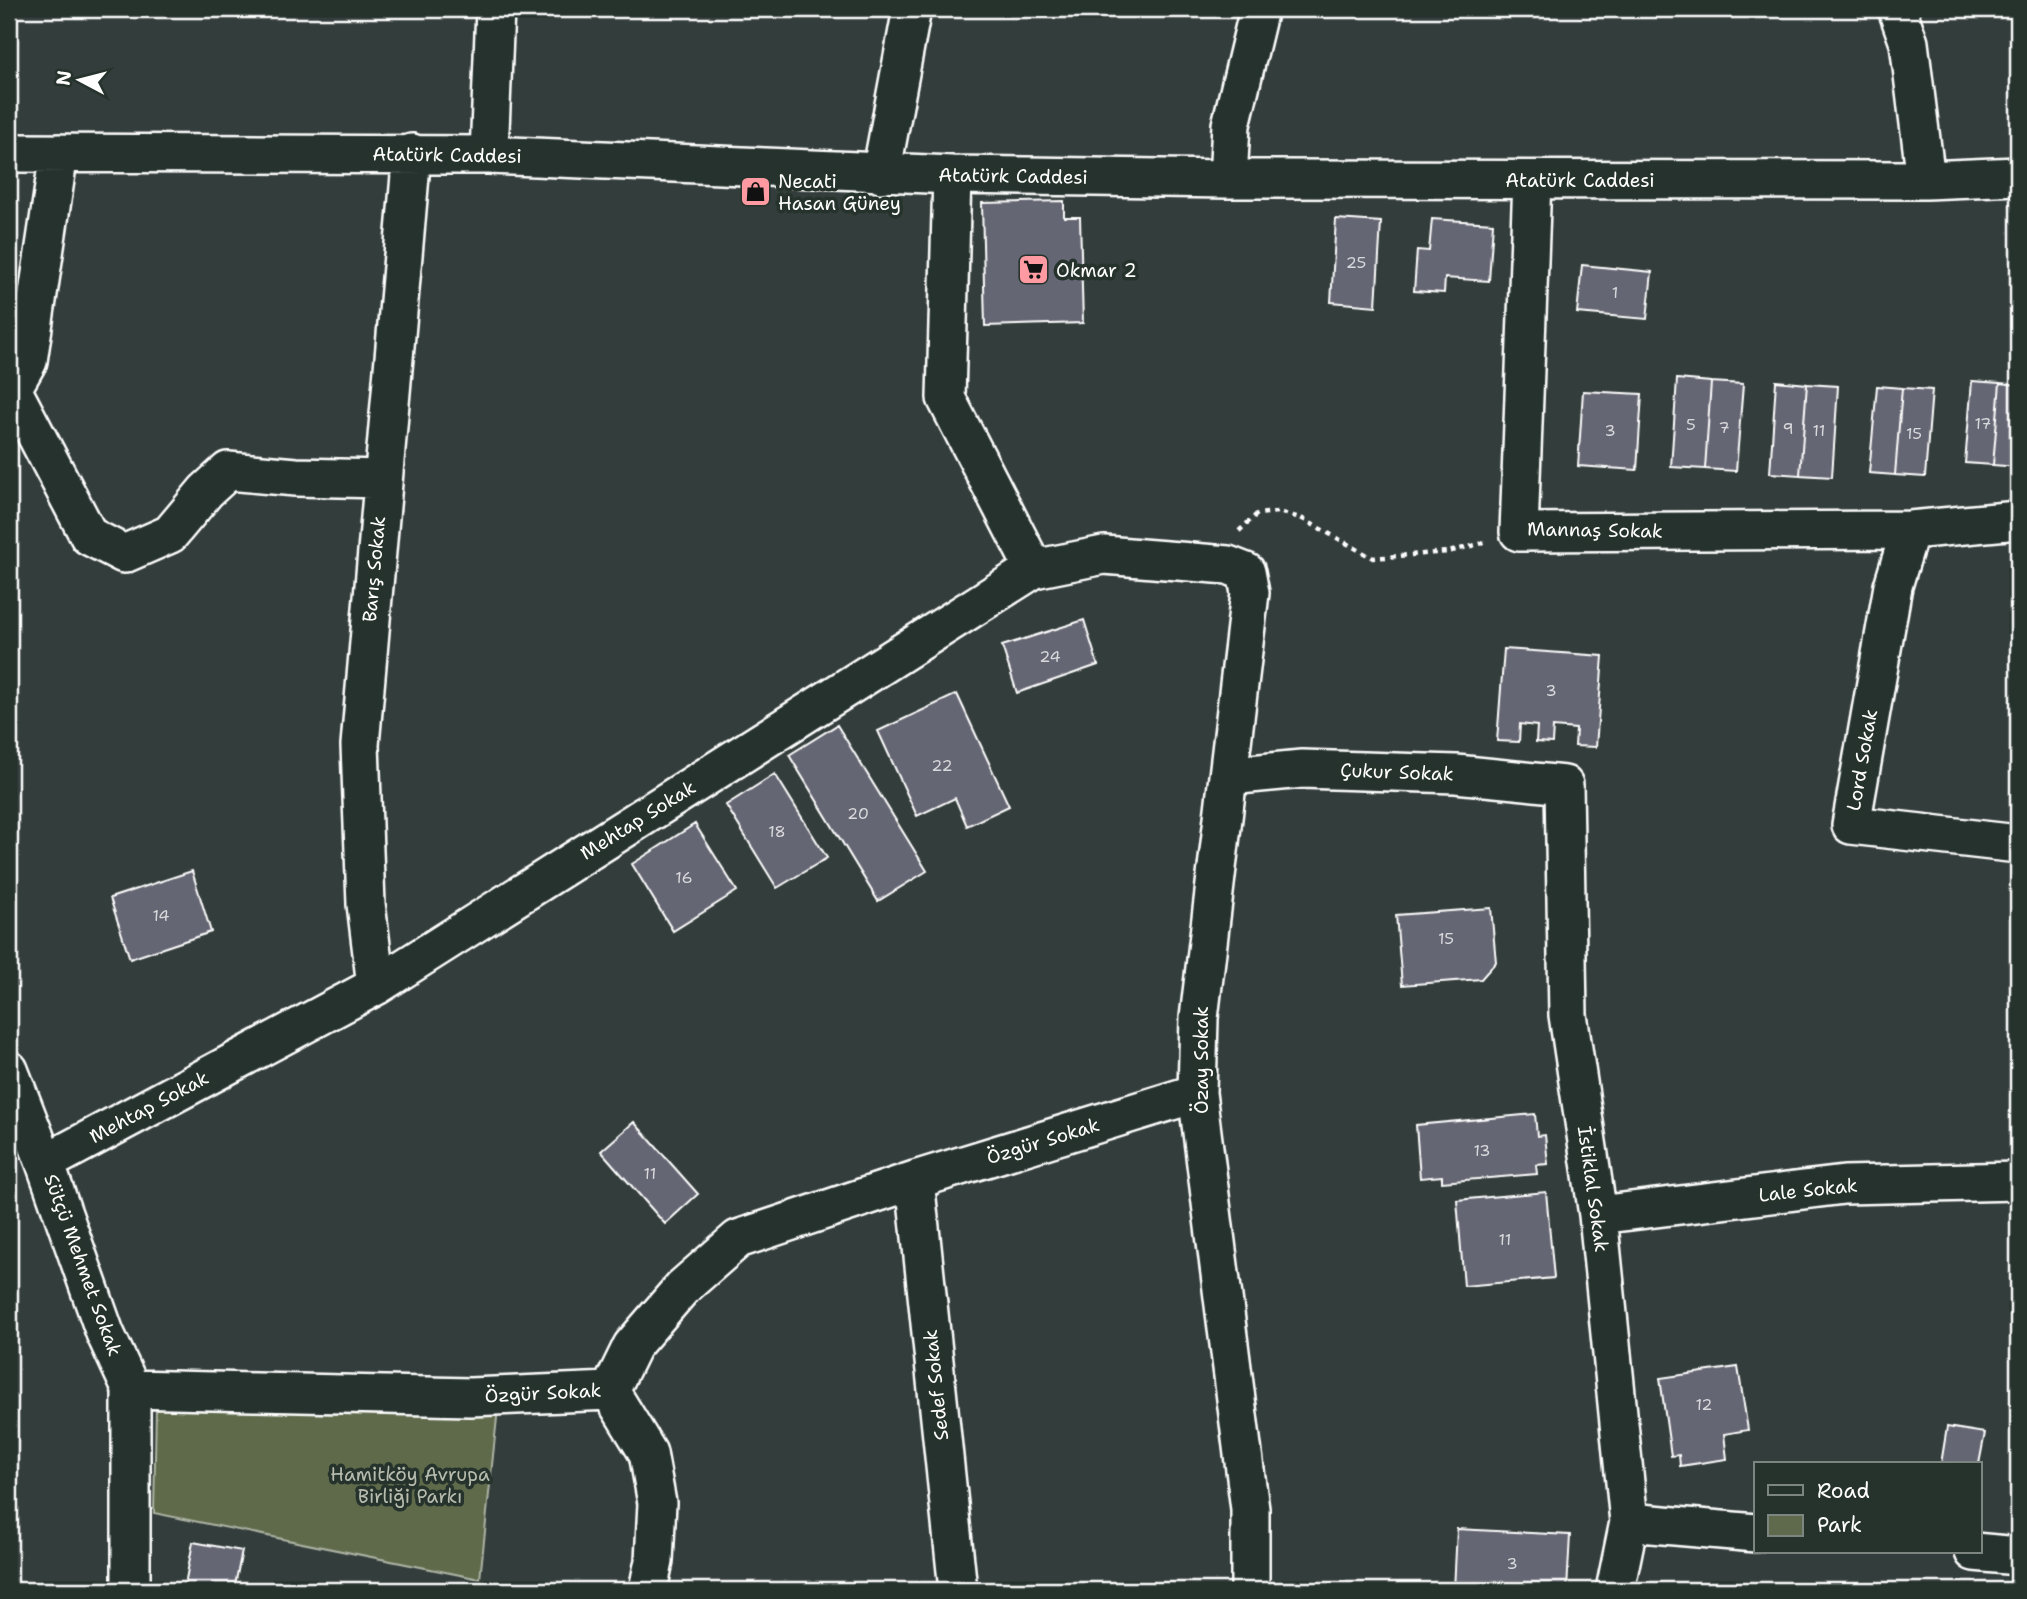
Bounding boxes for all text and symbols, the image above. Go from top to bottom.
north arrow [46,46,116,116]
text: N [50,69,77,87]
street label: Atatürk Caddesi [372,141,522,169]
street label: Atatürk Caddesi [938,162,1088,190]
street label: Atatürk Caddesi [1505,168,1655,193]
place label: Necati Hasan Güney [778,169,901,216]
shop icon: Necati Hasan Güney [738,175,772,209]
house number: 25 [1346,252,1366,273]
supermarket icon: Okmar 2 [1016,253,1050,287]
place label: Okmar 2 [1056,258,1137,283]
house number: 1 [1612,282,1618,303]
house number: 17 [1974,413,1992,434]
house number: 5 [1686,414,1696,435]
house number: 7 [1718,417,1730,438]
house number: 9 [1782,418,1794,439]
house number: 3 [1604,420,1616,441]
house number: 11 [1813,420,1825,441]
house number: 15 [1906,423,1922,444]
street label: Barış Sokak [357,515,391,623]
street label: Mannaş Sokak [1527,516,1663,544]
house number: 24 [1039,646,1061,667]
house number: 3 [1545,680,1557,701]
street label: Lord Sokak [1841,707,1883,813]
house number: 22 [931,755,953,776]
street label: Çukur Sokak [1340,758,1454,786]
street label: Mehtap Sokak [576,774,701,866]
house number: 20 [847,803,869,824]
house number: 18 [768,821,786,842]
house number: 16 [675,867,693,888]
house number: 14 [152,905,170,926]
house number: 15 [1438,928,1454,949]
street label: Özay Sokak [1189,1006,1214,1114]
street label: Mehtap Sokak [85,1065,213,1149]
street label: Özgür Sokak [984,1112,1103,1170]
street label: İstiklal Sokak [1572,1124,1614,1254]
house number: 13 [1473,1140,1491,1161]
house number: 11 [644,1163,656,1184]
street label: Sütçü Mehmet Sokak [38,1170,128,1360]
street label: Lale Sokak [1757,1172,1859,1208]
house number: 11 [1499,1229,1511,1250]
street label: Sedef Sokak [918,1328,954,1442]
street label: Özgür Sokak [484,1377,602,1409]
house number: 12 [1695,1394,1713,1415]
park label: Hamitköy Avrupa Birliği Parkı [330,1462,490,1509]
legend [1754,1462,1982,1554]
text: Road [1817,1477,1870,1505]
text: Park [1817,1511,1862,1539]
house number: 3 [1506,1553,1518,1574]

